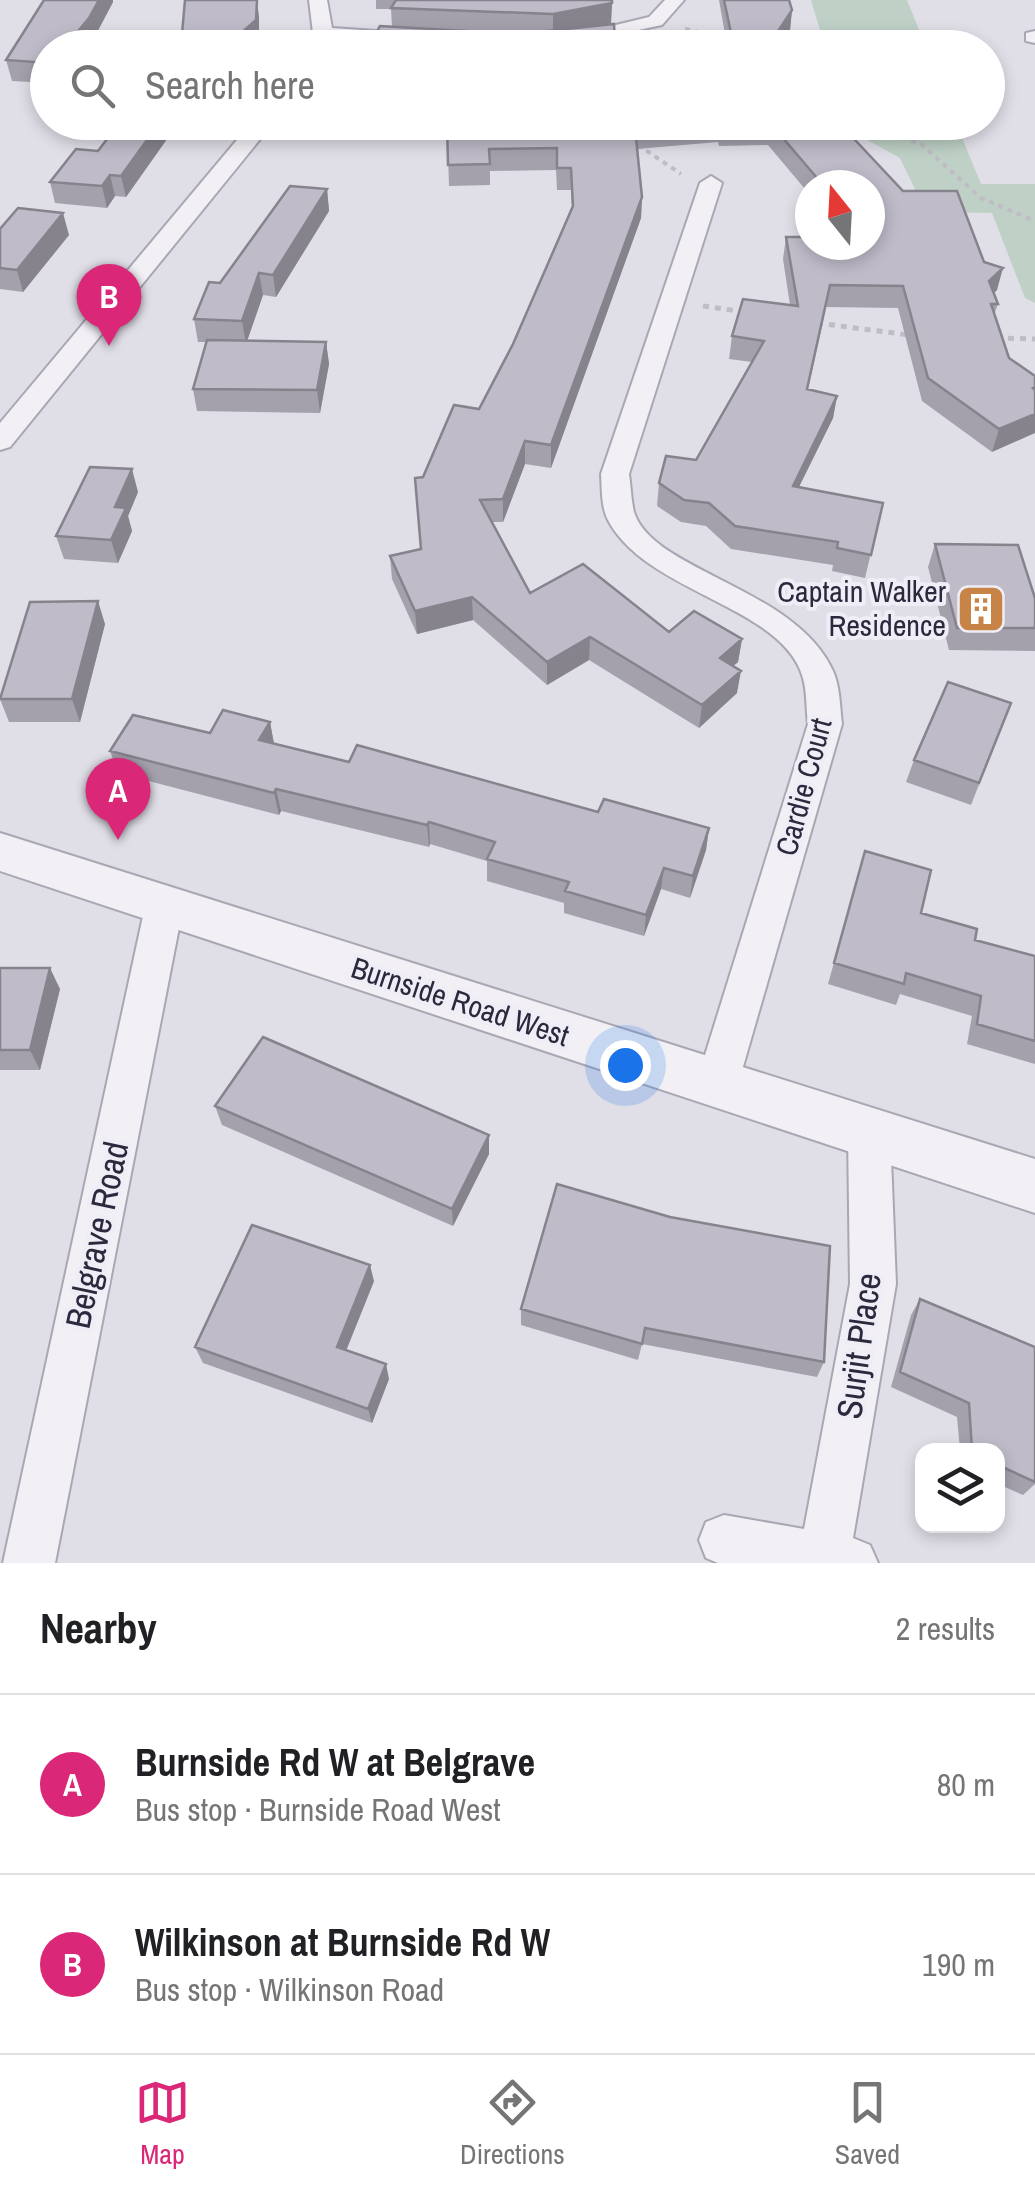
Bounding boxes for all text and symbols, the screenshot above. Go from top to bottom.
search box [30,30,1005,140]
icon: search [65,58,120,113]
text: Search here [145,60,315,111]
north arrow [795,170,885,260]
pin: B [76,264,142,346]
place label: Captain Walker Residence [777,571,947,645]
building icon: Captain Walker Residence [955,583,1007,635]
street label: Cardie Court [765,713,841,860]
pin: A [86,758,150,840]
street label: Burnside Road West [346,947,574,1055]
your location [600,1040,651,1091]
street label: Belgrave Road [54,1137,139,1333]
street label: Surjit Place [825,1270,892,1422]
map controls [915,1443,1005,1533]
button: layers [915,1443,1005,1533]
text: Nearby [40,1600,157,1656]
text: 2 results [896,1607,995,1650]
text: Burnside Rd W at Belgrave [135,1737,535,1788]
text: A [63,1763,82,1806]
text: 80 m [937,1763,995,1806]
text: Bus stop · Burnside Road West [135,1788,501,1831]
text: Wilkinson at Burnside Rd W [135,1917,550,1968]
text: B [63,1943,82,1986]
text: 190 m [922,1943,995,1986]
text: Bus stop · Wilkinson Road [135,1968,444,2011]
tab: Map [135,2075,190,2173]
tab: Directions [460,2075,565,2173]
tab: Saved [835,2075,900,2173]

